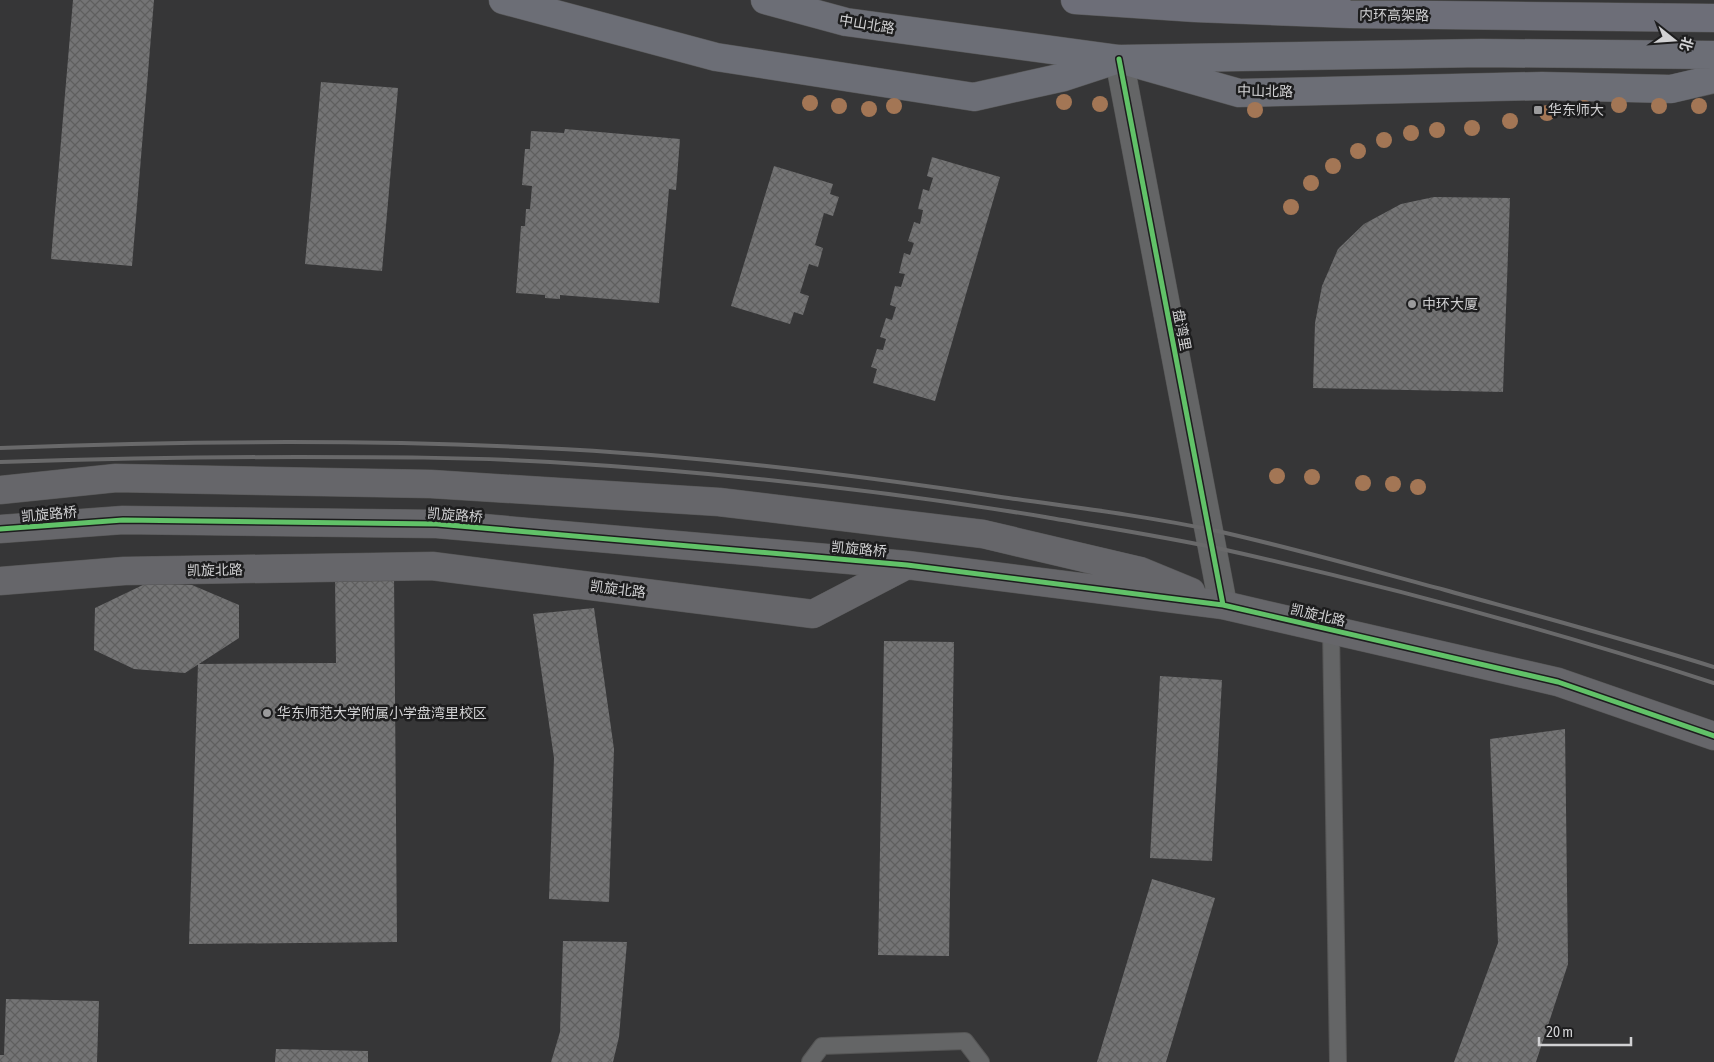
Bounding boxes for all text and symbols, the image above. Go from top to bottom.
street label: 内环高架路 [1359,6,1429,24]
street label: 中山北路 [838,12,896,36]
north arrow [1649,15,1699,65]
text: 北 [1677,35,1696,53]
street label: 中山北路 [1237,83,1293,99]
place label: 华东师大 [1548,102,1604,118]
marker: 华东师大 [1532,104,1544,116]
place label: 中环大厦 [1422,296,1478,312]
marker: 中环大厦 [1406,298,1418,310]
street label: 盘湾里 [1170,308,1194,352]
street label: 凯旋路桥 [20,504,78,524]
street label: 凯旋路桥 [427,505,483,525]
street label: 凯旋路桥 [830,539,888,559]
street label: 凯旋北路 [187,562,243,578]
street label: 凯旋北路 [589,578,647,600]
street label: 凯旋北路 [1289,601,1347,629]
place label: 华东师范大学附属小学盘湾里校区 [277,705,487,721]
marker: 华东师范大学附属小学盘湾里校区 [261,707,273,719]
scale bar [1539,1014,1632,1046]
text: 20 m [1546,1023,1573,1040]

